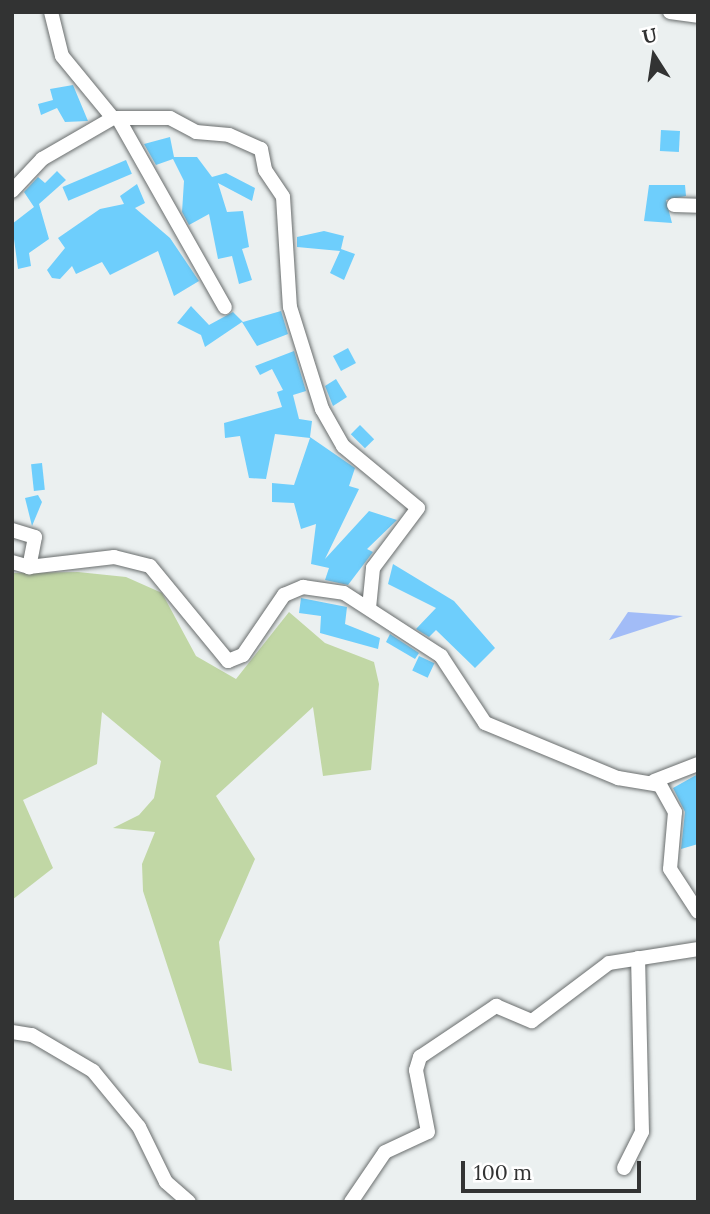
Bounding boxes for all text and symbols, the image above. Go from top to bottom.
north arrow [619,21,689,91]
text: U [640,22,659,49]
scale bar [465,1148,645,1192]
text: 100 m [474,1159,532,1186]

